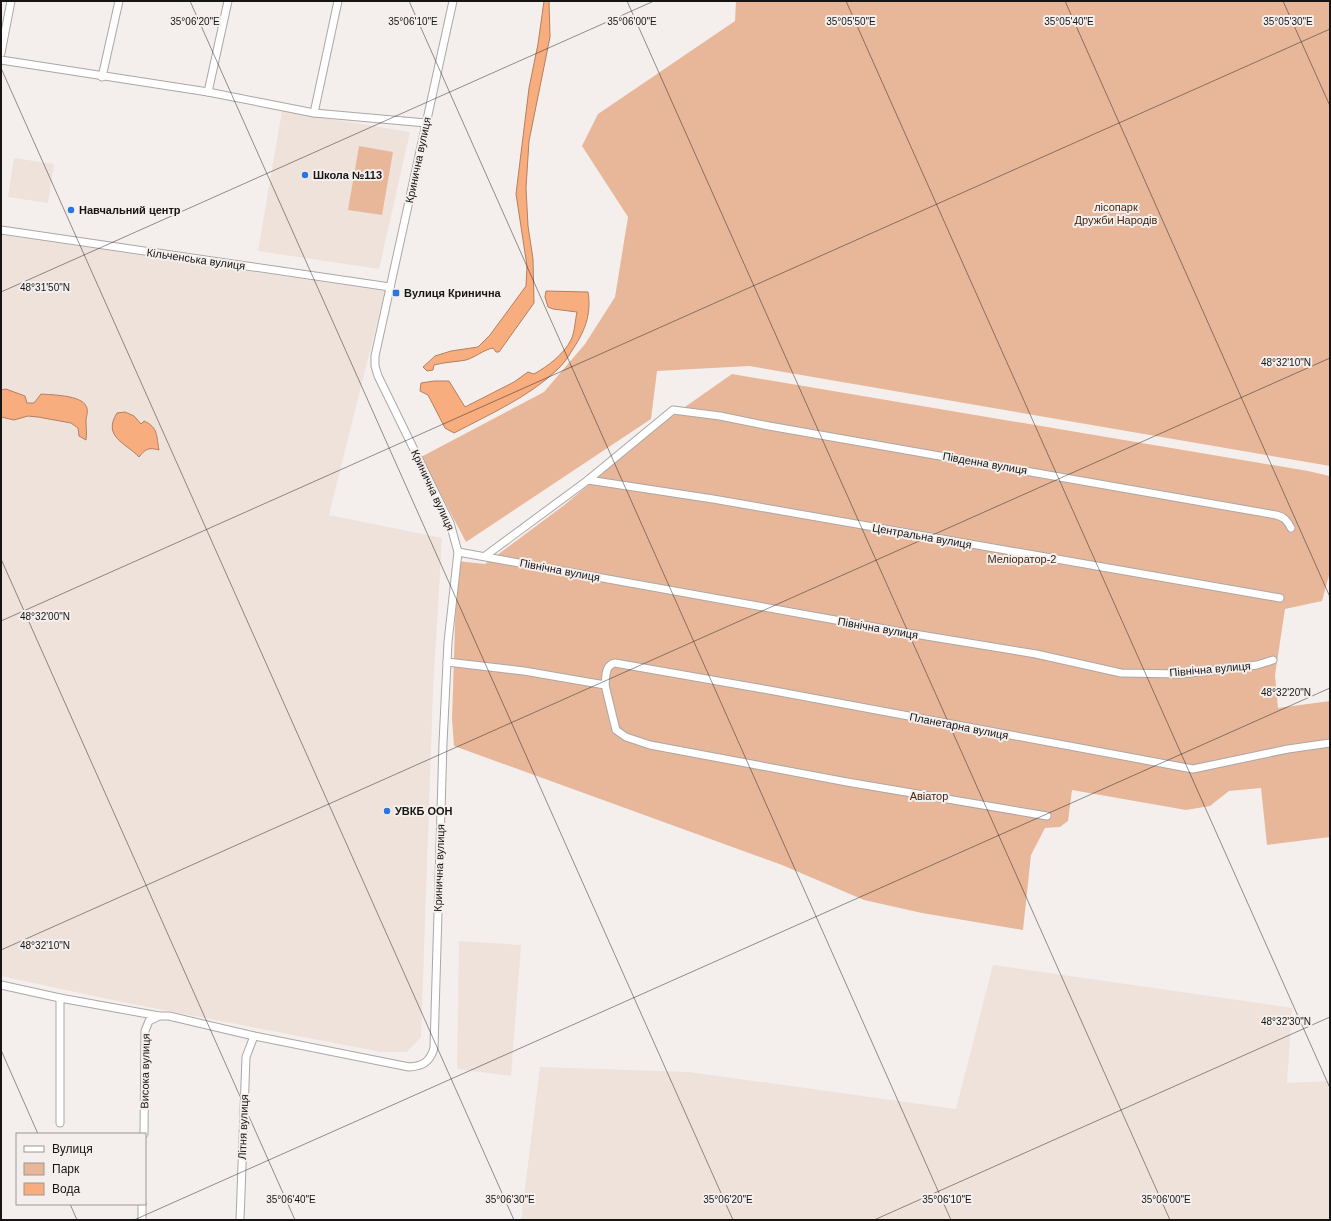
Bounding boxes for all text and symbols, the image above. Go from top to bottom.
text: 35°06'20"E [170,16,220,27]
text: 35°06'10"E [388,16,438,27]
text: 35°06'00"E [607,16,657,27]
text: 35°05'50"E [826,16,876,27]
text: 35°05'40"E [1044,16,1094,27]
text: 35°05'30"E [1263,16,1313,27]
street label: Кринична вулиця [403,116,433,204]
place label: Школа №113 [313,169,382,181]
marker: Школа №113 [300,170,310,180]
park label: лісопарк Дружби Народів [1075,201,1158,226]
place label: Навчальний центр [79,204,181,216]
marker: Навчальний центр [66,205,76,215]
street label: Кільченська вулиця [146,246,246,272]
text: 48°31'50"N [20,282,70,293]
place label: Вулиця Кринична [404,287,502,299]
marker: Вулиця Кринична [391,288,401,298]
text: 48°32'10"N [1261,357,1311,368]
street label: Кринична вулиця [409,448,457,532]
street label: Південна вулиця [942,450,1028,476]
street label: Центральна вулиця [871,521,973,551]
park label: Меліоратор-2 [988,553,1056,565]
street label: Північна вулиця [519,556,601,584]
text: 48°32'00"N [20,611,70,622]
street label: Північна вулиця [837,615,919,641]
street label: Північна вулиця [1169,659,1251,679]
text: 48°32'20"N [1261,687,1311,698]
street label: Планетарна вулиця [909,711,1009,741]
park label: Авіатор [910,790,948,802]
place label: УВКБ ООН [395,805,453,817]
marker: УВКБ ООН [382,806,392,816]
street label: Кринична вулиця [431,824,447,912]
text: 48°32'10"N [20,940,70,951]
text: 48°32'30"N [1261,1016,1311,1027]
street label: Висока вулиця [138,1033,152,1109]
street label: Літня вулиця [236,1094,250,1160]
legend [16,1133,146,1205]
text: Вулиця [52,1142,93,1156]
text: Парк [52,1162,80,1176]
text: Вода [52,1182,80,1196]
text: 35°06'40"E [266,1194,316,1205]
text: 35°06'30"E [485,1194,535,1205]
text: 35°06'20"E [703,1194,753,1205]
text: 35°06'10"E [922,1194,972,1205]
text: 35°06'00"E [1141,1194,1191,1205]

